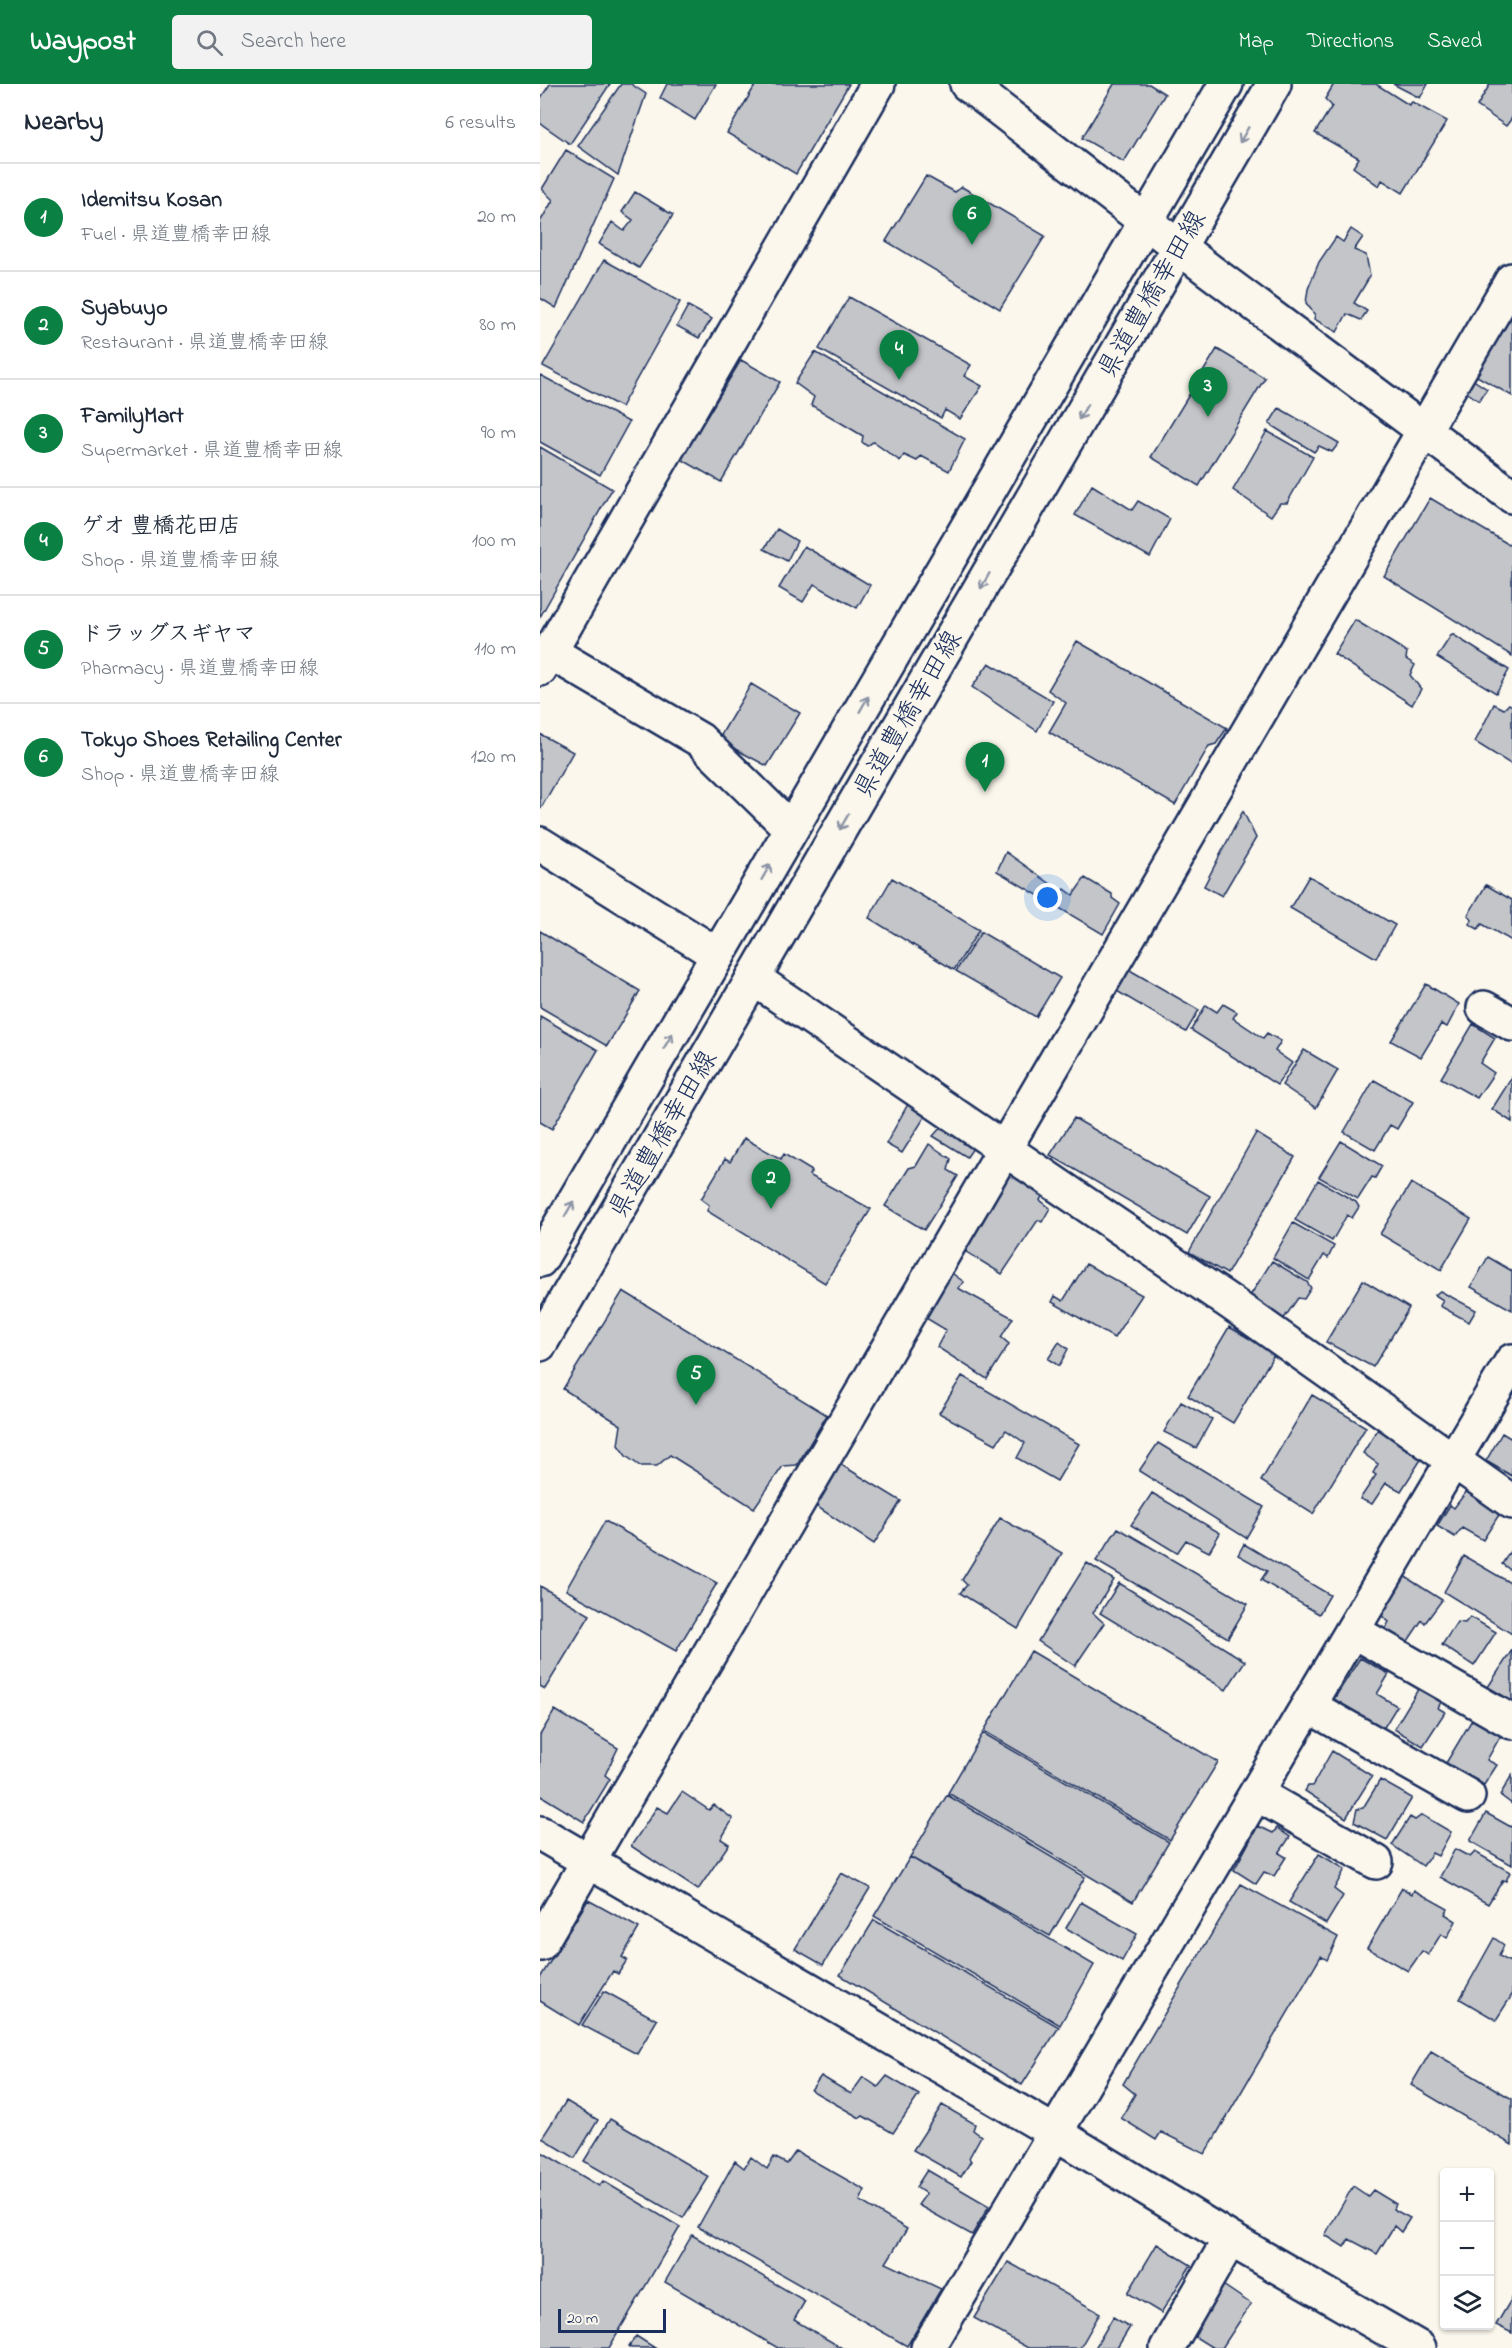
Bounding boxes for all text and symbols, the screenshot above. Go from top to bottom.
search box [172,15,592,69]
text: Waypost [30,22,136,63]
icon: search [193,26,226,59]
text: Search here [241,26,346,58]
text: Map [1238,27,1274,57]
text: Directions [1307,27,1394,57]
text: Saved [1427,27,1482,57]
text: Nearby [24,104,103,142]
text: 6 results [445,109,516,138]
one-way arrow [1238,125,1249,143]
text: Idemitsu Kosan [81,185,222,217]
pin: 6 [952,196,992,245]
text: 1 [40,203,47,232]
text: 20 m [477,203,516,232]
street label: 県道豊橋幸田線 [1089,204,1217,387]
text: Fuel · 県道豊橋幸田線 [81,221,271,250]
text: Syabuyo [81,293,168,325]
text: 2 [39,311,48,340]
text: 80 m [479,311,516,340]
text: Restaurant · 県道豊橋幸田線 [81,329,328,358]
pin: 4 [880,330,918,380]
pin: 3 [1188,368,1228,417]
text: FamilyMart [81,401,184,433]
one-way arrow [1077,403,1089,420]
text: 3 [39,419,48,448]
text: 90 m [481,419,516,448]
text: Supermarket · 県道豊橋幸田線 [81,437,342,466]
text: ゲオ 豊橋花田店 [81,511,241,543]
text: 4 [39,527,48,556]
text: 100 m [472,527,516,556]
text: Shop · 県道豊橋幸田線 [81,547,279,576]
one-way arrow [978,572,990,589]
text: ドラッグスギヤマ [81,619,256,651]
street label: 県道豊橋幸田線 [845,624,973,807]
text: 5 [38,635,49,664]
text: 110 m [474,635,516,664]
text: Pharmacy · 県道豊橋幸田線 [81,655,318,684]
one-way arrow [858,696,870,713]
text: Tokyo Shoes Retailing Center [81,725,342,757]
pin: 1 [966,742,1004,792]
text: 6 [39,743,48,772]
text: 120 m [471,743,516,772]
text: Shop · 県道豊橋幸田線 [81,761,279,790]
one-way arrow [838,813,850,830]
one-way arrow [760,864,772,881]
your location [1033,883,1062,912]
one-way arrow [662,1033,674,1050]
street label: 県道豊橋幸田線 [600,1044,728,1227]
pin: 2 [752,1160,790,1209]
one-way arrow [564,1201,576,1218]
pin: 5 [676,1356,716,1405]
map controls [1440,2168,1494,2330]
button: + [1440,2168,1494,2222]
button: − [1440,2222,1494,2276]
button: layers [1440,2276,1494,2330]
scale bar [558,2306,666,2334]
text: 20 m [567,2307,598,2331]

